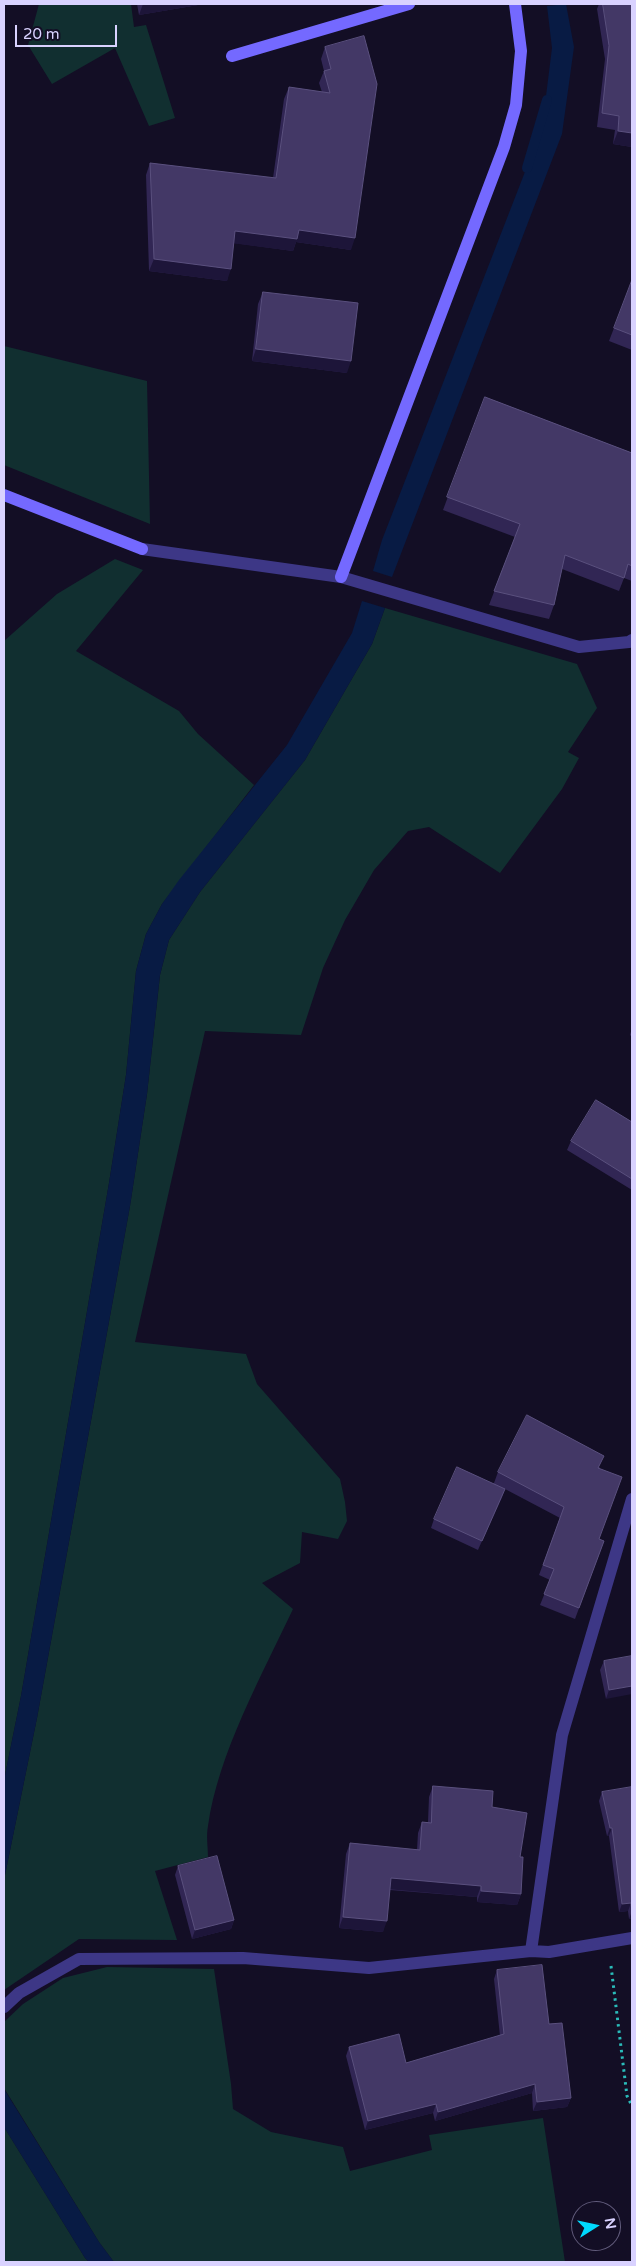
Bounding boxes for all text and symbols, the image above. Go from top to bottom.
scale bar [18,15,120,47]
text: 20 m [23,25,60,43]
north arrow [571,2201,621,2251]
text: N [601,2216,620,2230]

